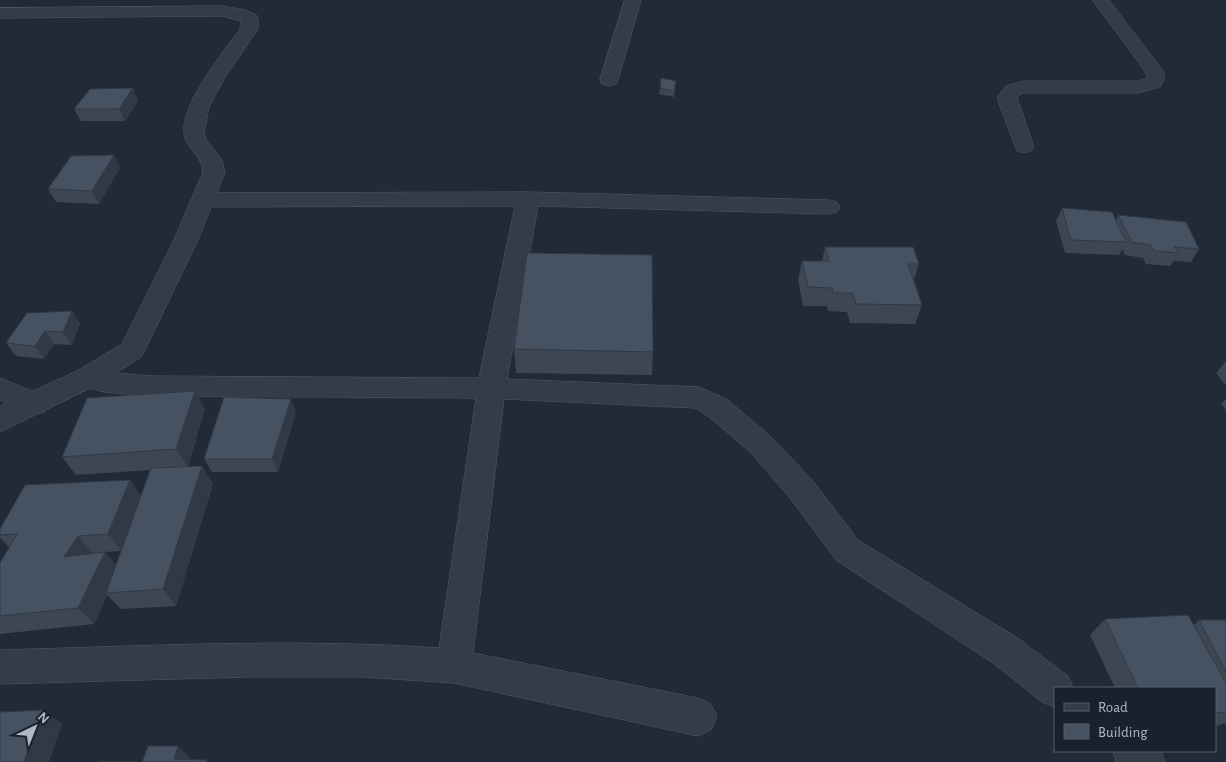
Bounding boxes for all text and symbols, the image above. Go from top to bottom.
legend [1054,687,1216,752]
text: Road [1098,700,1128,715]
north arrow [10,702,60,752]
text: N [35,710,52,727]
text: Building [1098,725,1148,740]

